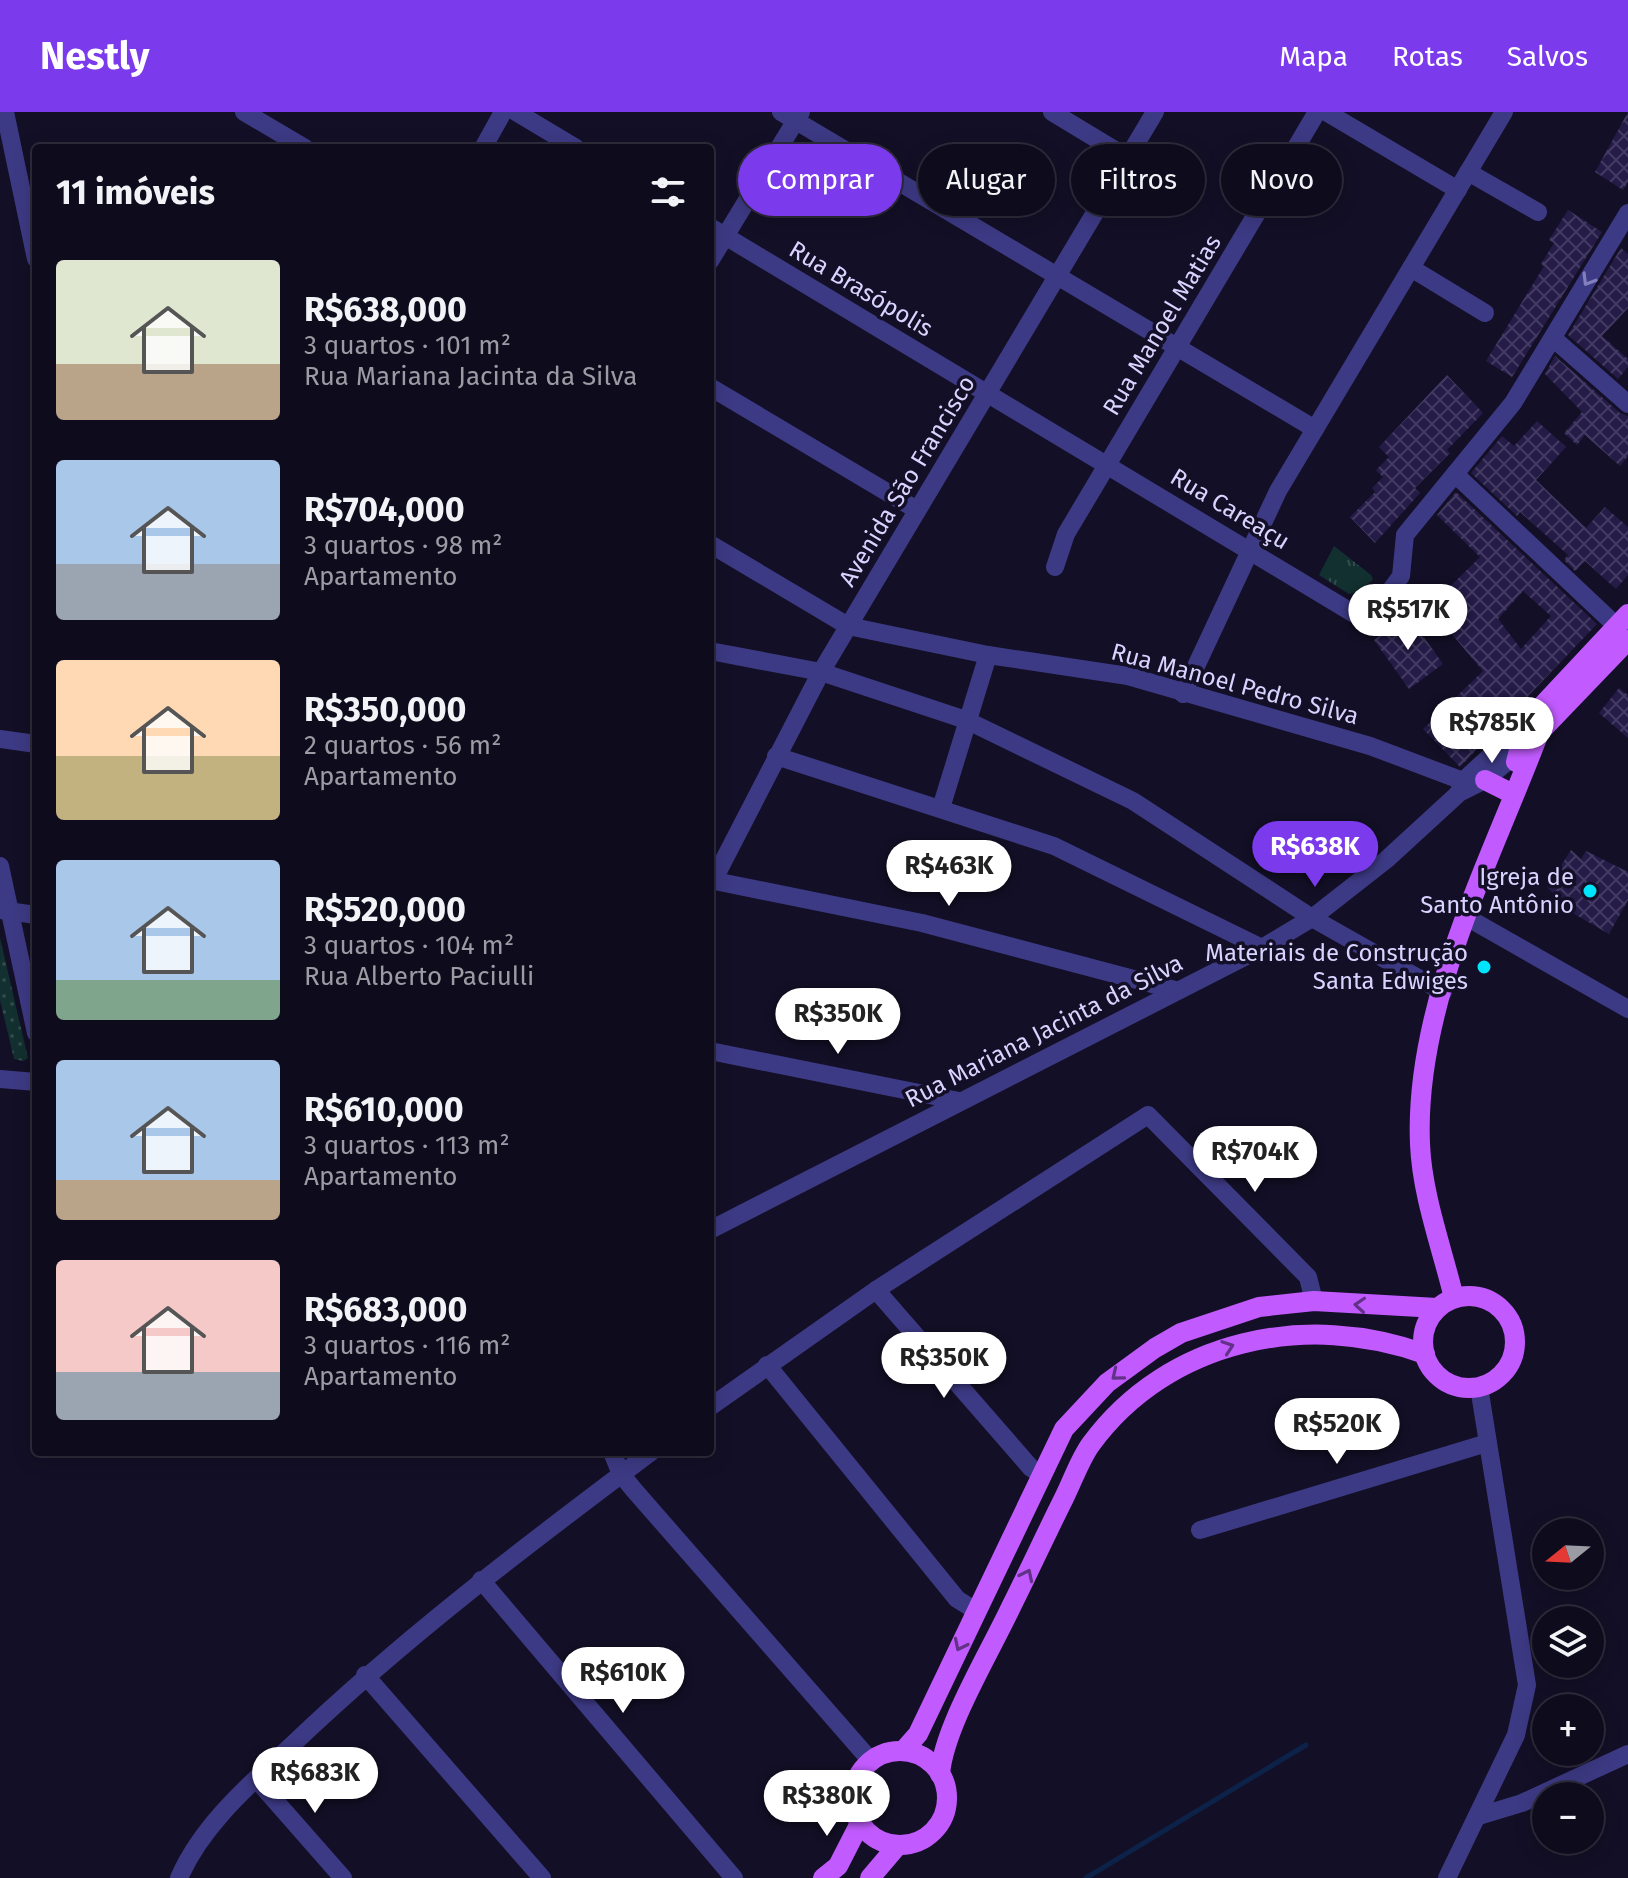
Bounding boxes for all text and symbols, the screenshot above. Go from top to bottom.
text: Nestly [40,33,149,79]
text: Mapa [1279,40,1348,73]
text: Rotas [1392,40,1463,73]
text: Salvos [1507,40,1588,73]
chip: Comprar [738,144,902,216]
chip: Alugar [918,144,1055,216]
chip: Filtros [1071,144,1205,216]
chip: Novo [1221,144,1342,216]
icon: filters [646,170,690,214]
text: 11 imóveis [56,172,215,213]
street label: Rua Manoel Matias [1097,230,1227,420]
street label: Rua Brasópolis [784,235,938,343]
one-way arrow [1582,271,1598,286]
text: R$638,000 [304,289,467,330]
icon: home [120,292,216,388]
text: 3 quartos · 101 m² [304,330,511,361]
text: Rua Mariana Jacinta da Silva [304,361,637,392]
street label: Avenida São Francisco [833,371,981,591]
street label: Rua Careaçu [1165,463,1295,555]
text: R$704,000 [304,489,465,530]
icon: home [120,492,216,588]
text: 3 quartos · 98 m² [304,530,502,561]
text: Apartamento [304,561,457,592]
pin: R$517K [1343,584,1473,652]
text: R$517K [1366,594,1450,625]
street label: Rua Manoel Pedro Silva [1108,637,1362,731]
text: R$350,000 [304,689,467,730]
icon: home [120,692,216,788]
pin: R$785K [1427,697,1557,765]
text: R$785K [1449,707,1535,738]
text: 2 quartos · 56 m² [304,730,501,761]
text: Apartamento [304,761,457,792]
pin: R$638K [1250,821,1380,889]
text: R$638K [1270,831,1360,862]
pin: R$463K [884,840,1014,908]
text: R$463K [904,850,994,881]
place label: Igreja de Santo Antônio [1420,863,1574,919]
marker: Igreja de Santo Antônio [1581,882,1599,900]
text: R$520,000 [304,889,466,930]
icon: home [120,892,216,988]
text: 3 quartos · 104 m² [304,930,514,961]
place label: Materiais de Construção Santa Edwiges [1205,939,1468,995]
street label: Rua Mariana Jacinta da Silva [901,949,1187,1113]
marker: Materiais de Construção Santa Edwiges [1475,958,1493,976]
text: Rua Alberto Paciulli [304,961,534,992]
pin: R$350K [773,988,903,1056]
text: R$350K [793,998,883,1029]
text: R$610,000 [304,1089,464,1130]
icon: home [120,1092,216,1188]
pin: R$704K [1190,1126,1320,1194]
text: 3 quartos · 113 m² [304,1130,510,1161]
text: R$704K [1211,1136,1299,1167]
text: Apartamento [304,1161,457,1192]
text: R$683,000 [304,1289,467,1330]
icon: home [120,1292,216,1388]
one-way arrow [1353,1297,1366,1314]
text: 3 quartos · 116 m² [304,1330,511,1361]
pin: R$350K [879,1332,1009,1400]
one-way arrow [1220,1341,1234,1357]
text: R$350K [899,1342,989,1373]
text: Apartamento [304,1361,457,1392]
one-way arrow [1112,1365,1126,1380]
pin: R$520K [1272,1398,1402,1466]
text: R$520K [1293,1408,1381,1439]
north arrow [1532,1518,1604,1590]
map controls [1532,1518,1604,1854]
one-way arrow [1017,1569,1033,1584]
button: layers [1532,1606,1604,1678]
one-way arrow [954,1637,969,1652]
pin: R$610K [558,1647,688,1715]
text: R$610K [579,1657,667,1688]
button: + [1532,1694,1604,1766]
pin: R$683K [250,1747,380,1815]
text: R$683K [270,1757,360,1788]
pin: R$380K [762,1770,892,1838]
text: R$380K [782,1780,872,1811]
button: − [1532,1782,1604,1854]

